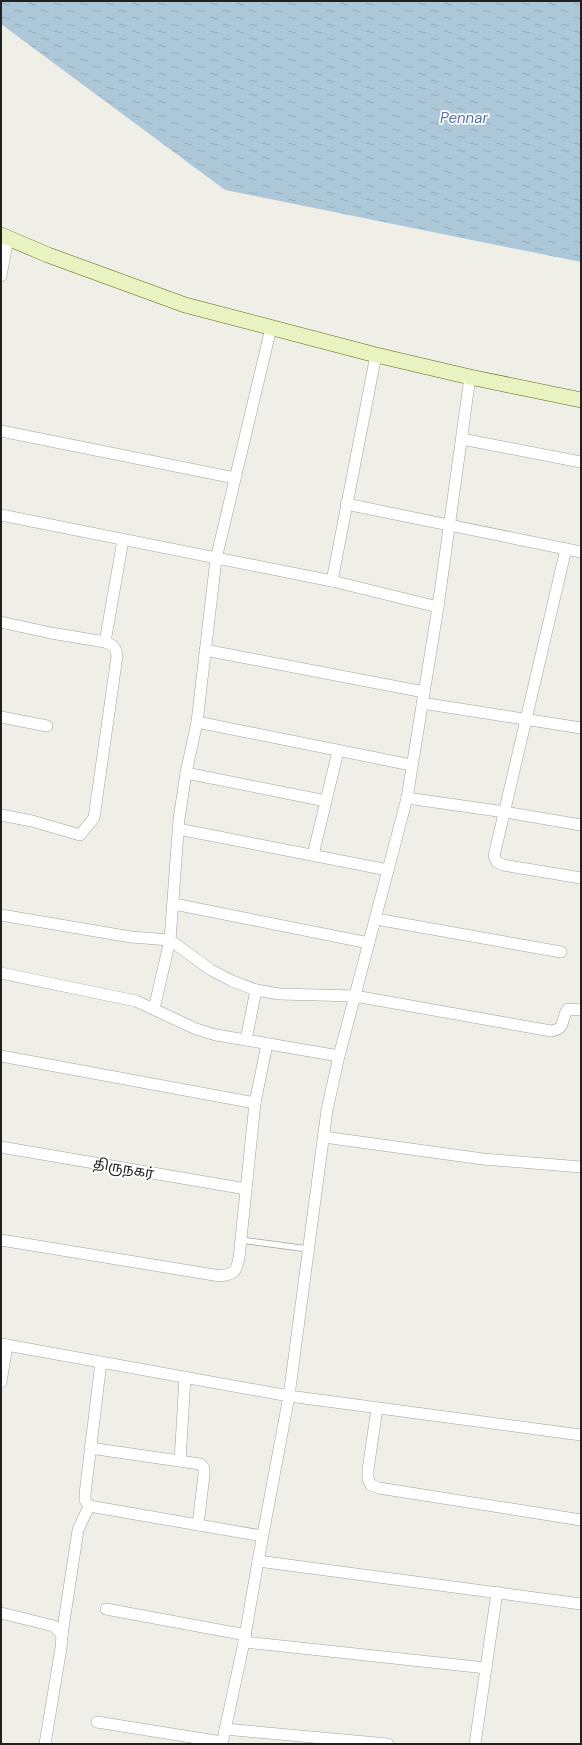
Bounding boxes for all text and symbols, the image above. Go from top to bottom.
water label: Pennar [440,108,488,128]
street label: திருநகர் [92,1154,156,1183]

